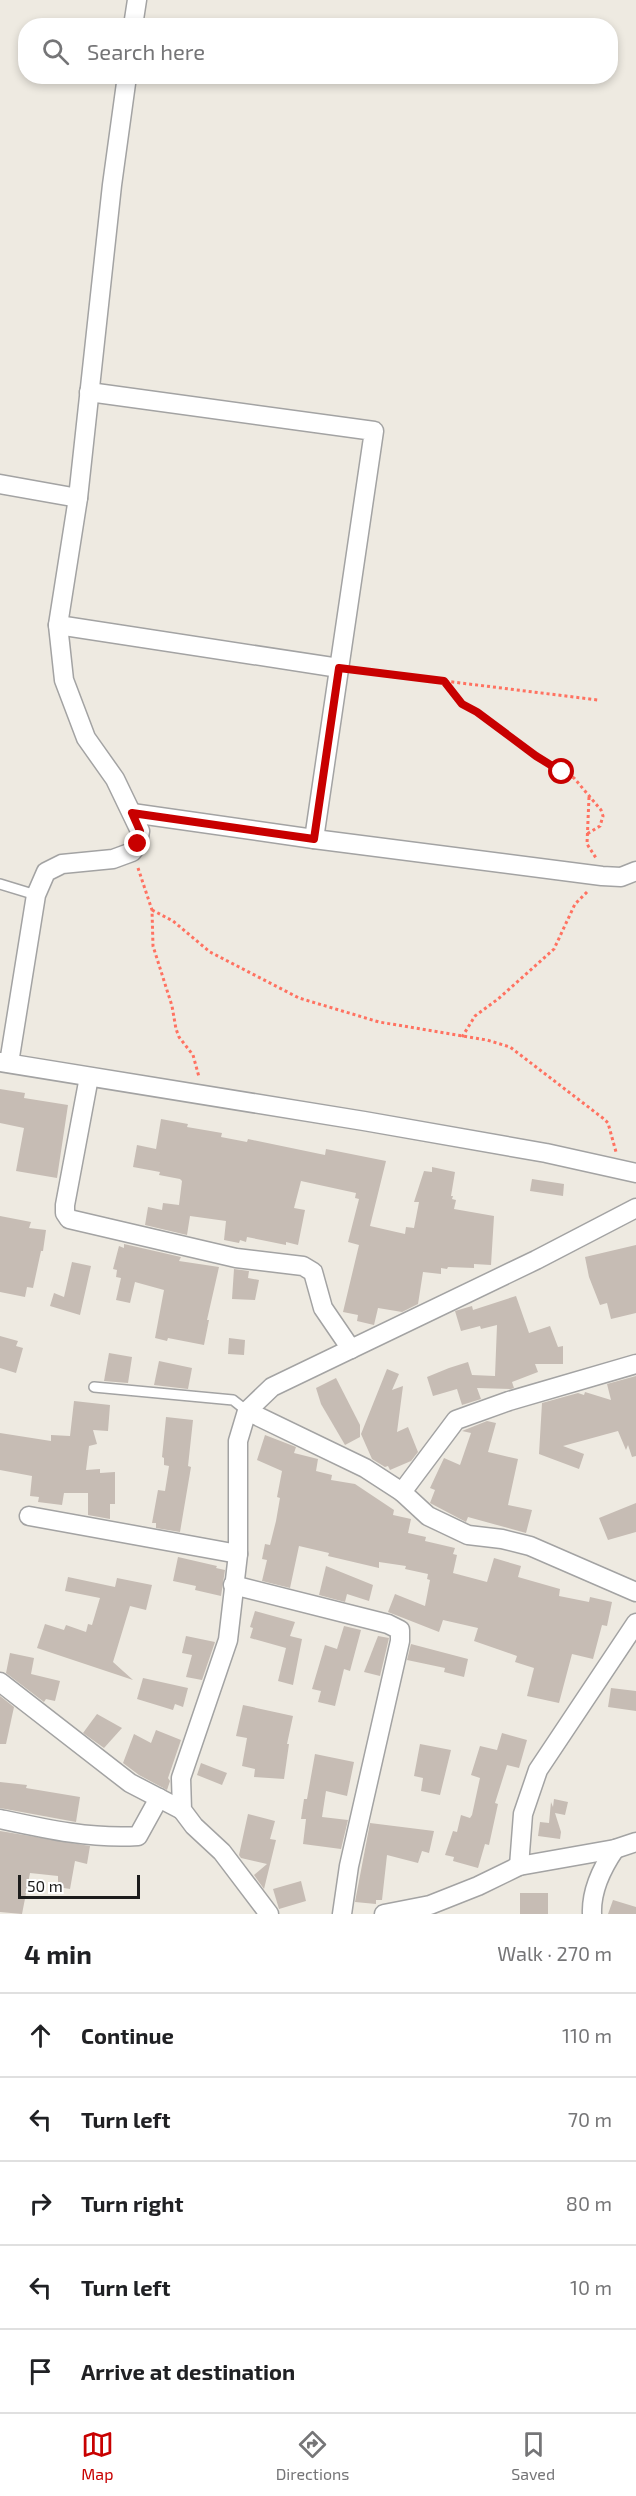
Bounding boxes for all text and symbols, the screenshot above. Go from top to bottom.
search box [18,18,618,84]
icon: search [39,35,72,68]
text: Search here [87,38,205,64]
route start [548,758,574,784]
route end [124,830,150,856]
scale bar [18,1872,140,1900]
text: 50 m [27,1876,63,1895]
text: 4 min [24,1938,92,1969]
text: Walk · 270 m [497,1941,612,1965]
icon: ahead [24,2019,57,2052]
text: Continue [81,2022,174,2048]
text: 110 m [562,2023,612,2047]
icon: left [24,2103,57,2136]
text: Turn left [81,2106,170,2132]
text: 70 m [568,2107,612,2131]
icon: right [24,2187,57,2220]
text: Turn right [81,2190,183,2216]
text: 80 m [566,2191,612,2215]
icon: left [24,2271,57,2304]
text: Turn left [81,2274,170,2300]
text: 10 m [570,2275,612,2299]
icon: arrive [24,2355,57,2388]
text: Arrive at destination [81,2358,295,2384]
tab: Map [81,2428,114,2483]
tab: Directions [276,2428,349,2483]
tab: Saved [511,2428,555,2483]

